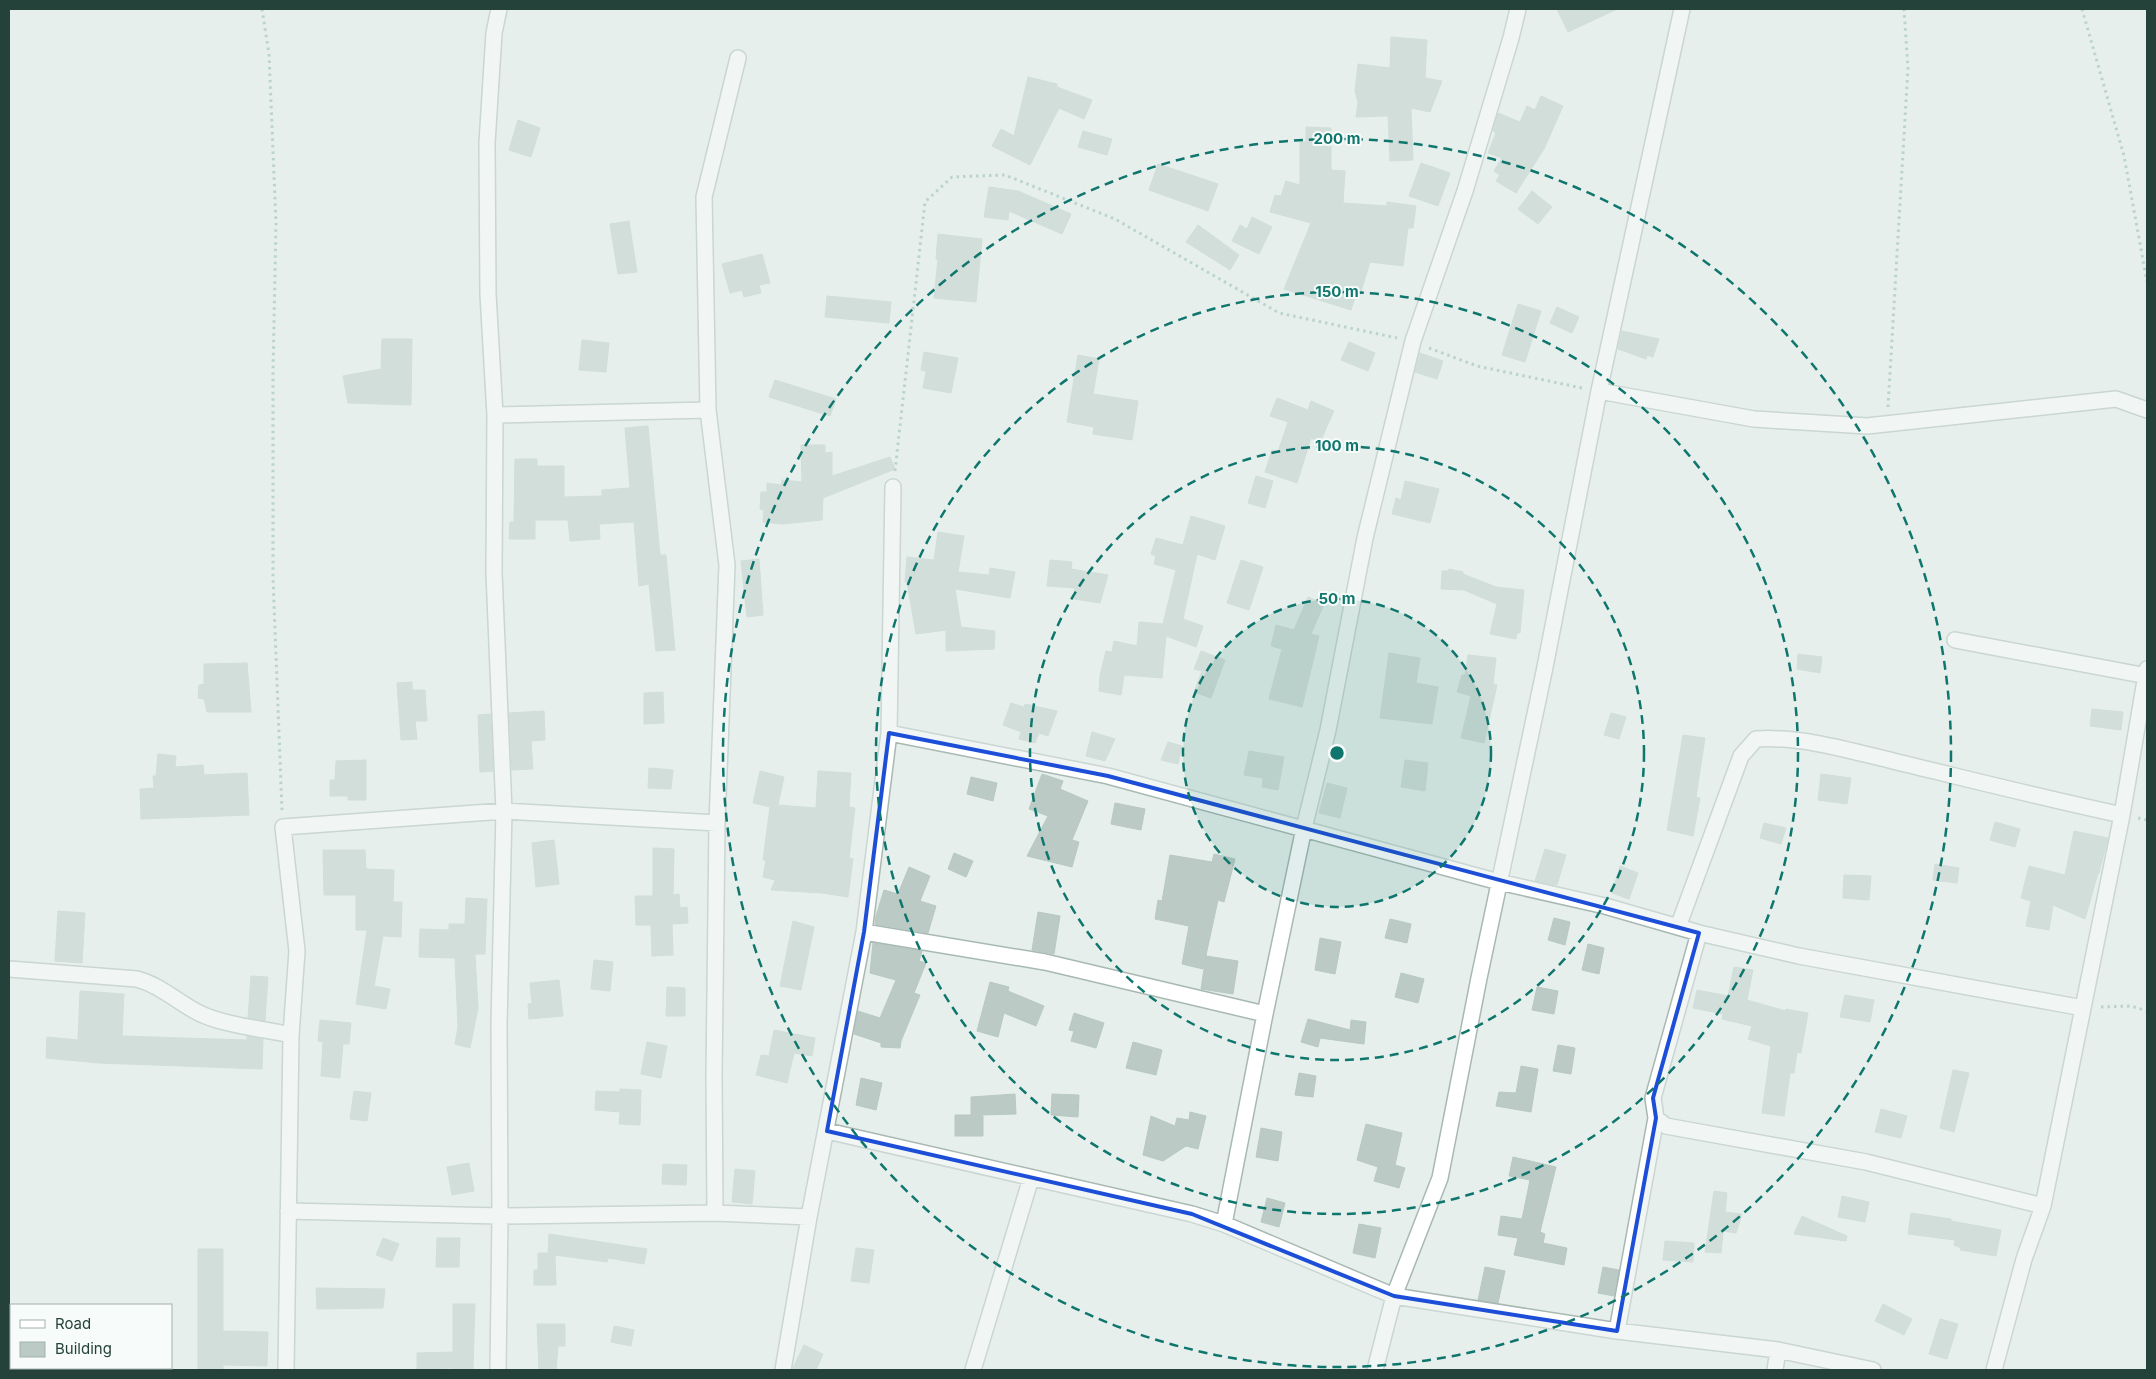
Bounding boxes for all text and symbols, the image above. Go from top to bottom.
text: 200 m [1314,129,1360,148]
text: 150 m [1315,282,1359,301]
text: 100 m [1315,436,1359,455]
text: 50 m [1319,589,1355,608]
centre of rings [1328,744,1346,762]
legend [10,1304,172,1369]
text: Road [55,1314,91,1333]
text: Building [55,1339,112,1358]

